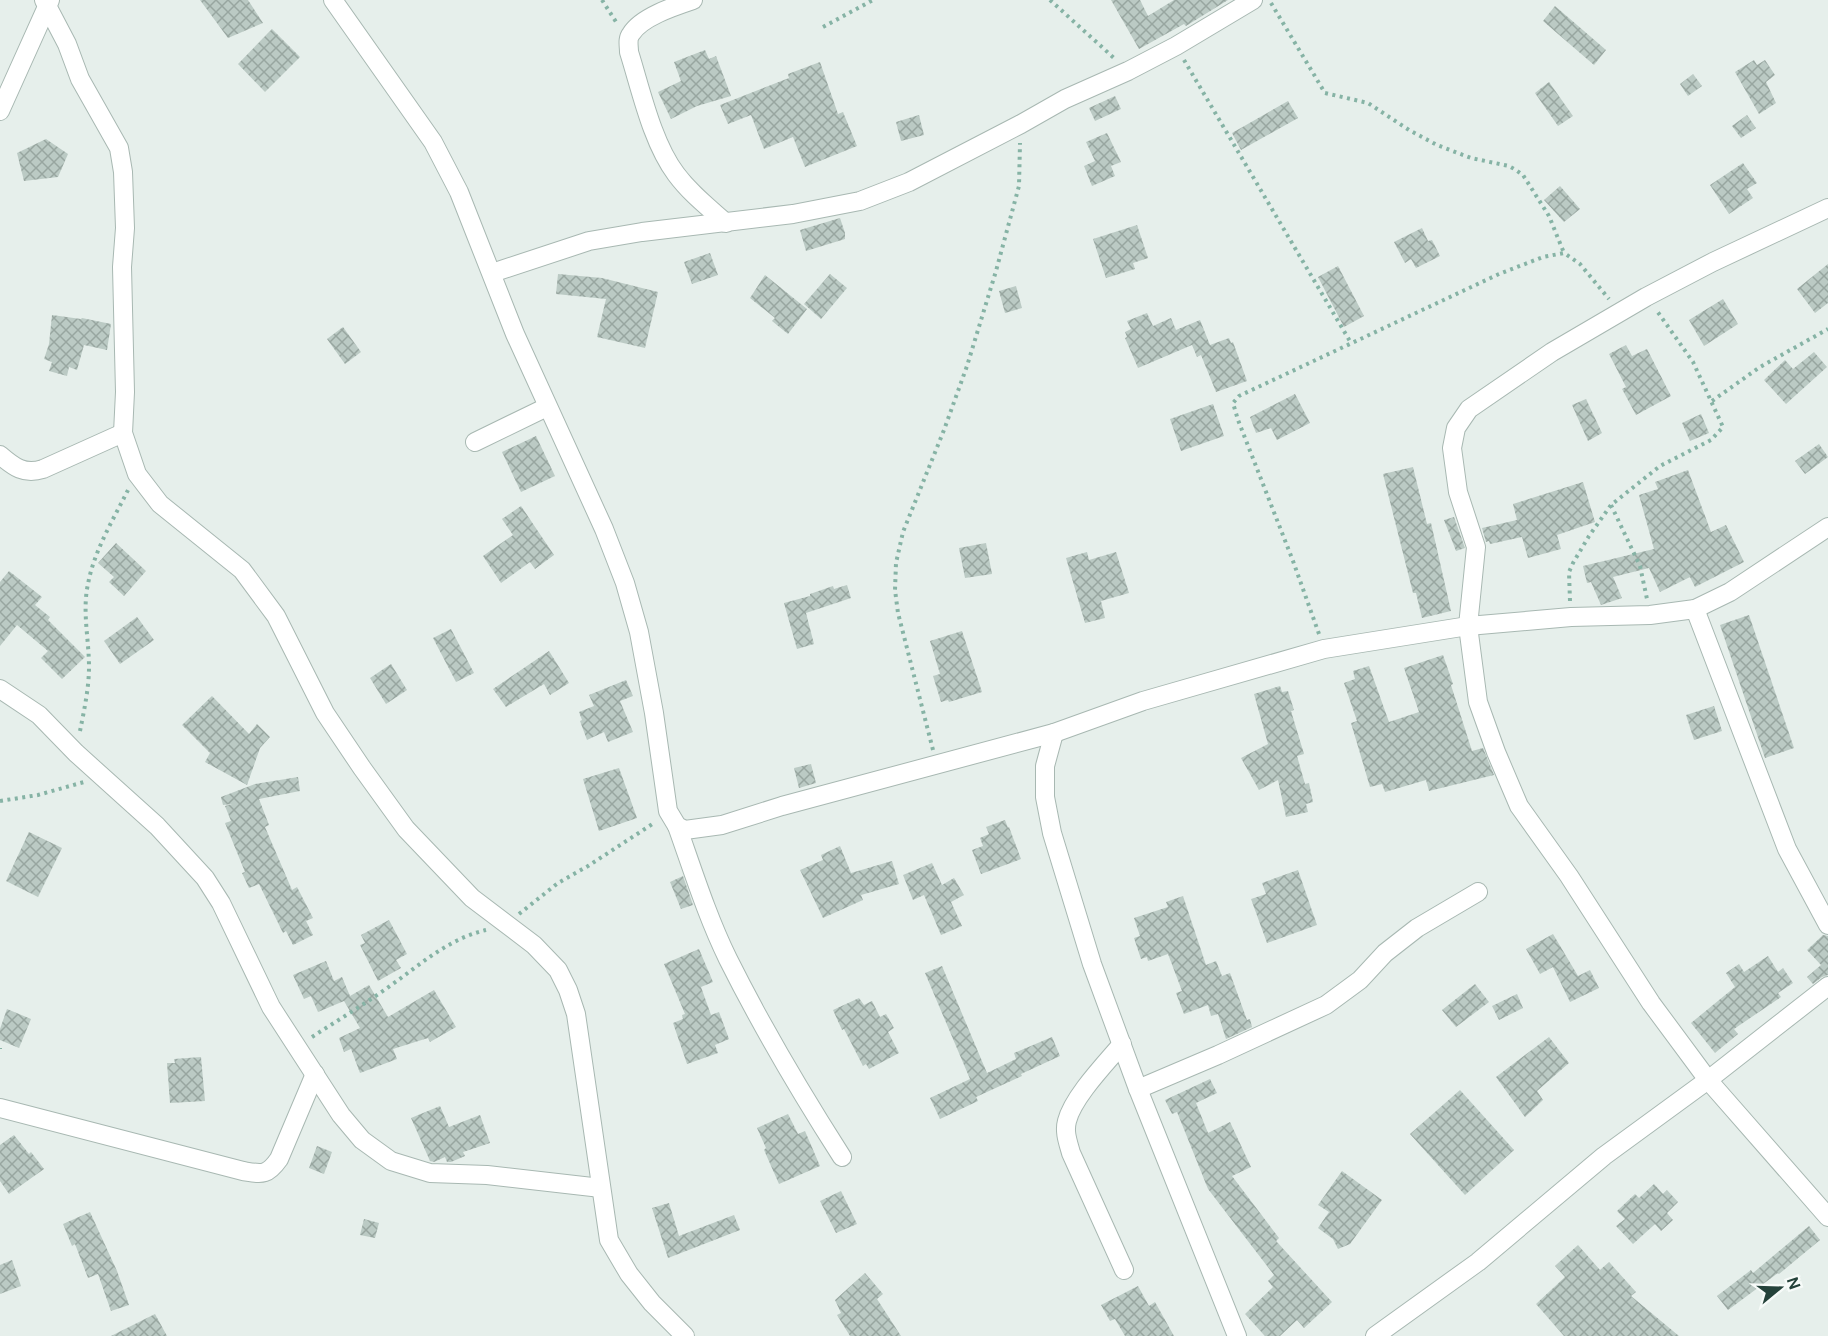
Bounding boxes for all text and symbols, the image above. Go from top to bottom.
north arrow [1750,1258,1810,1318]
text: N [1782,1274,1806,1292]

